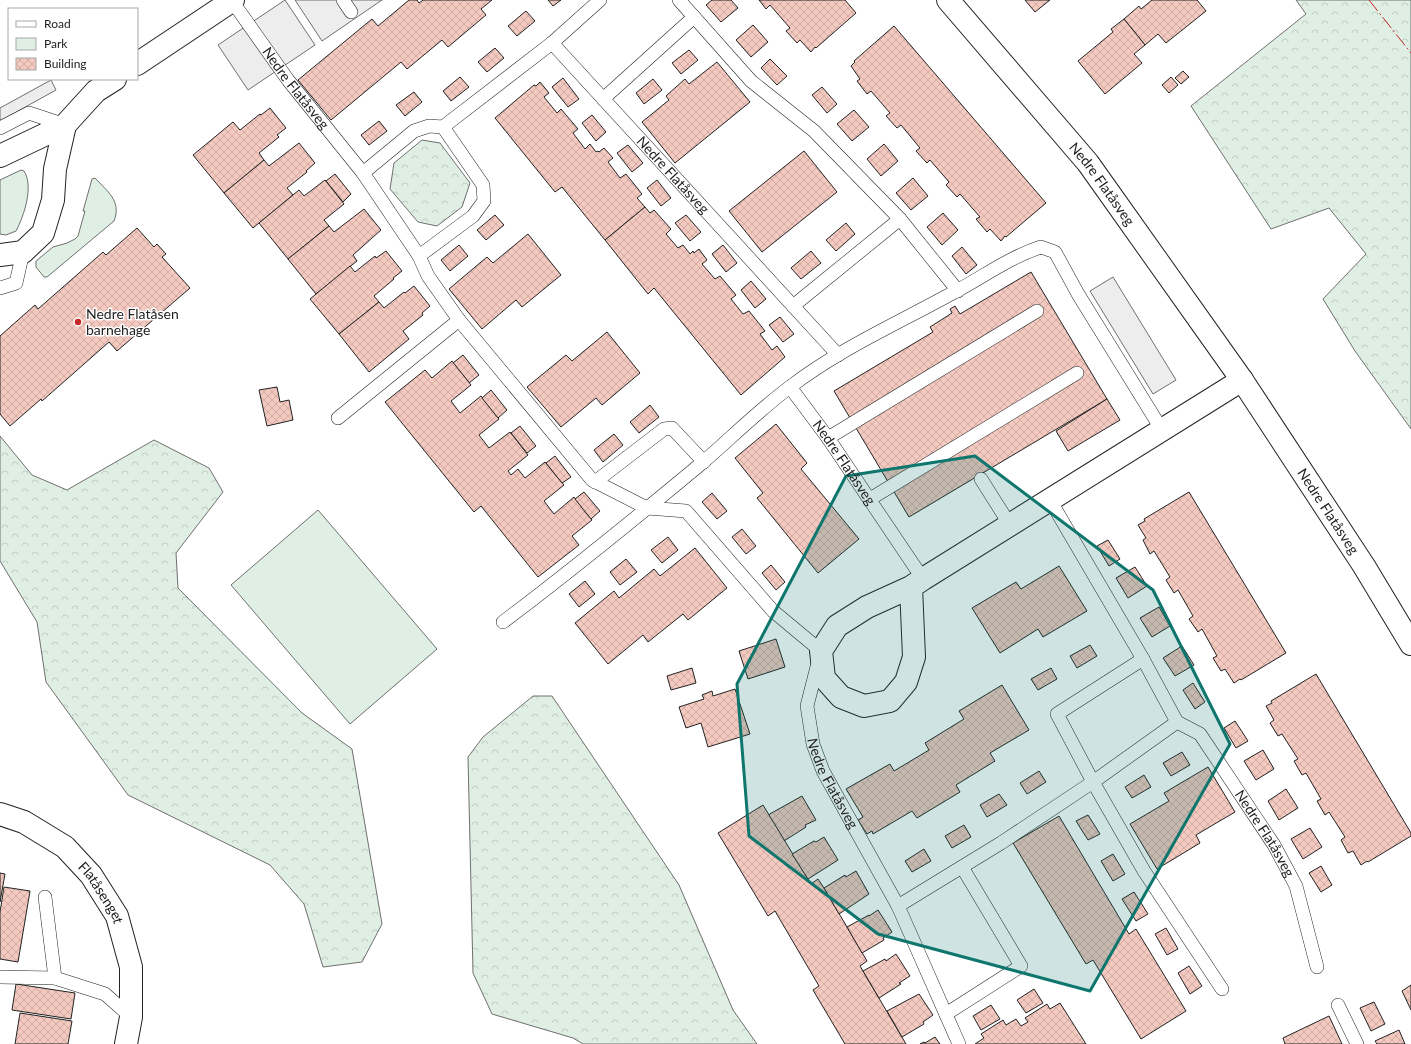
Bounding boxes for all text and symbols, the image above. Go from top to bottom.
legend [8,8,138,80]
text: Road [44,16,71,31]
text: Park [44,36,68,51]
street label: Nedre Flatåsveg [259,43,333,132]
text: Building [44,56,87,71]
street label: Nedre Flatåsveg [634,132,713,217]
street label: Nedre Flatåsveg [1066,139,1139,229]
place label: Nedre Flatåsen barnehage [86,305,179,338]
marker: Nedre Flatåsen barnehage [73,317,83,327]
street label: Nedre Flatåsveg [810,416,880,508]
street label: Nedre Flatåsveg [1294,465,1363,557]
street label: Nedre Flatåsveg [804,737,862,831]
street label: Nedre Flatåsveg [1232,787,1298,880]
street label: Flatåsenget [75,858,128,925]

